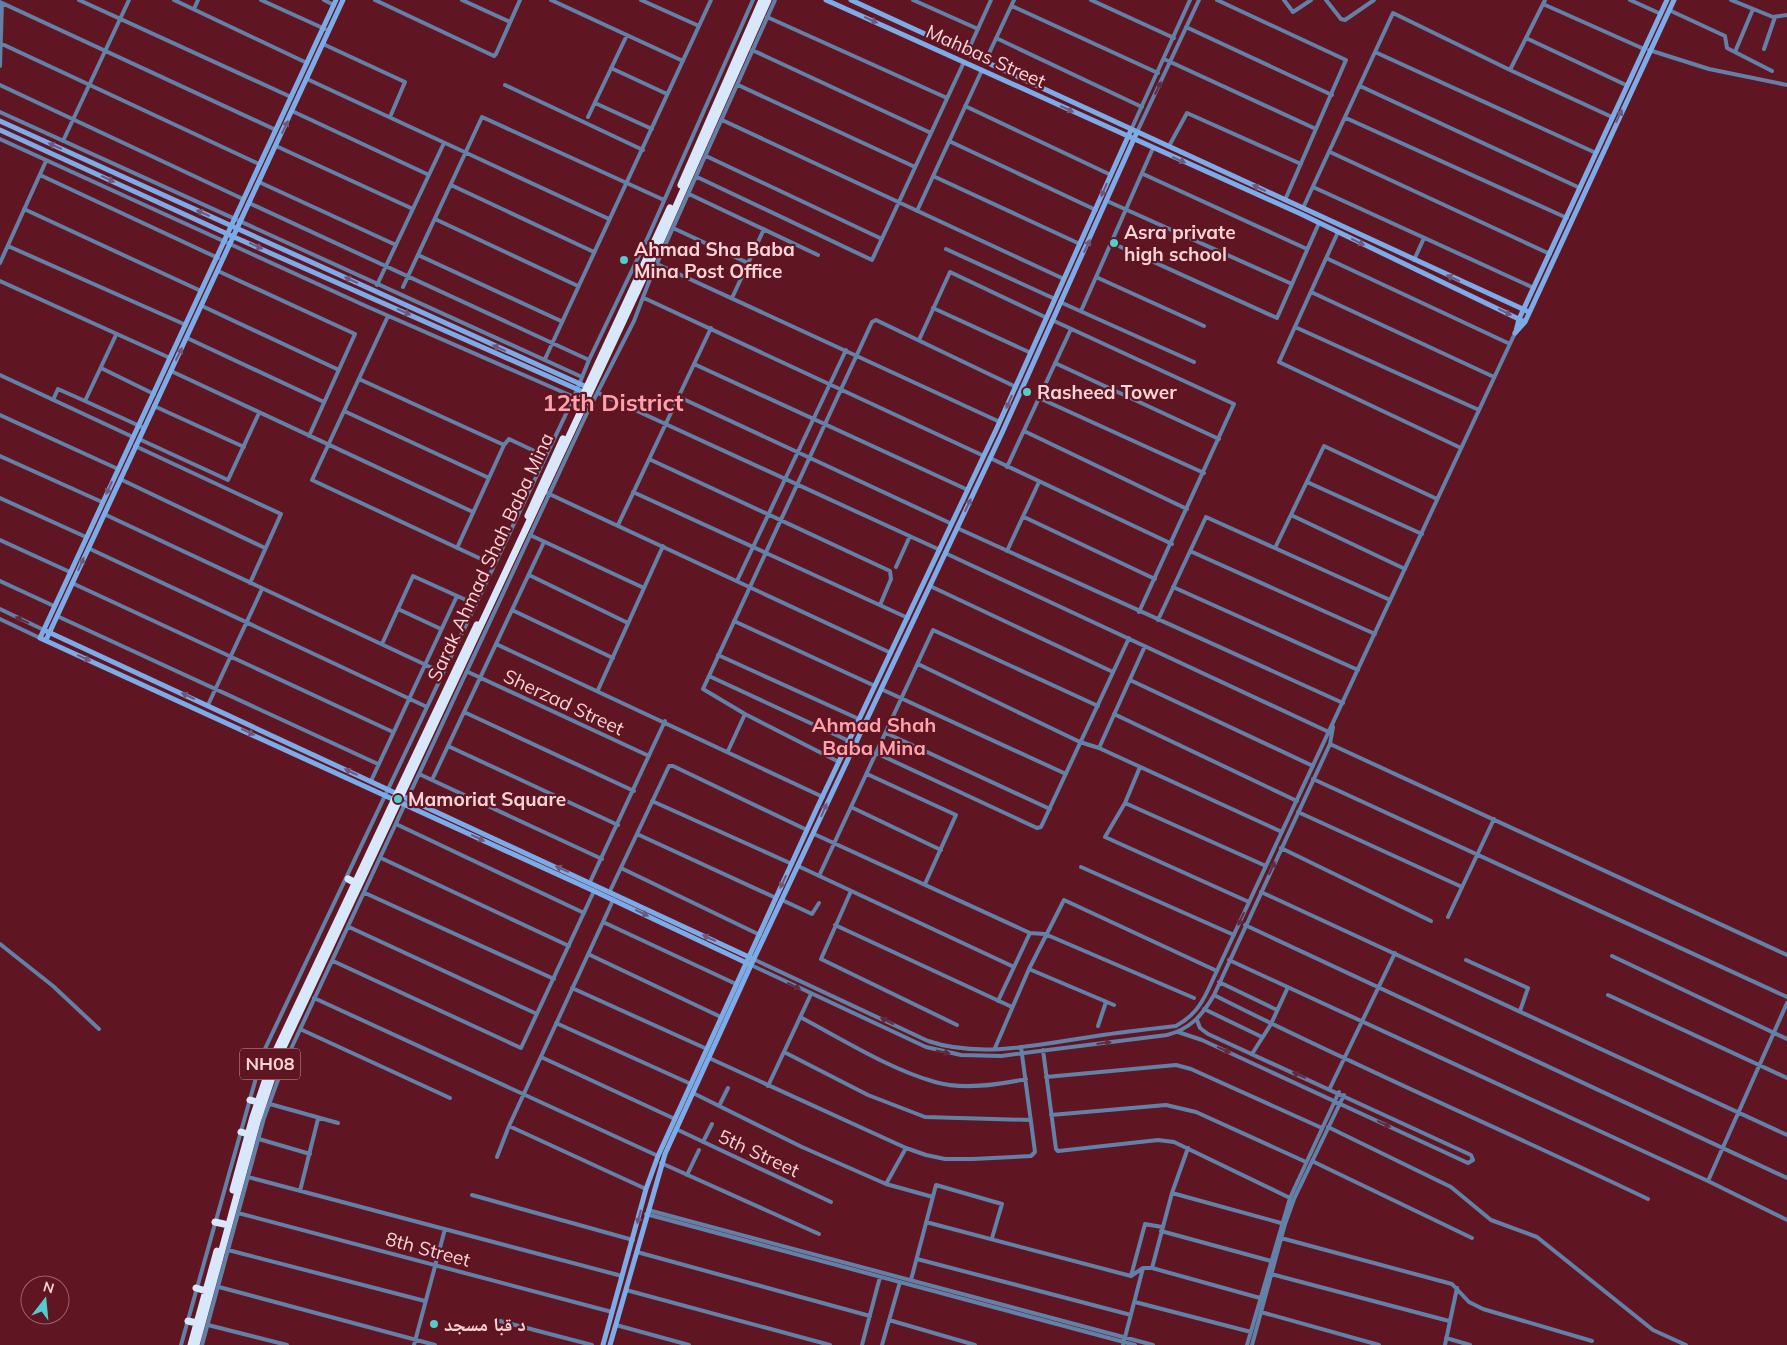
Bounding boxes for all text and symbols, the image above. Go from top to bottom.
one-way arrow [864,16,878,24]
street label: Mahbas Street [922,19,1050,93]
one-way arrow [1154,81,1162,95]
one-way arrow [1059,105,1074,113]
one-way arrow [1615,109,1623,123]
one-way arrow [281,120,289,134]
one-way arrow [48,142,62,150]
one-way arrow [1171,155,1186,164]
one-way arrow [101,175,115,183]
one-way arrow [1100,183,1108,197]
one-way arrow [1252,184,1266,192]
one-way arrow [196,209,210,217]
place label: Asra private high school [1124,220,1236,266]
place label: Ahmad Sha Baba Mina Post Office [634,237,795,283]
marker: Asra private high school [1108,237,1120,249]
one-way arrow [1351,238,1365,246]
one-way arrow [1083,239,1091,253]
one-way arrow [249,243,263,251]
marker: Ahmad Sha Baba Mina Post Office [618,254,630,266]
one-way arrow [1446,273,1460,281]
one-way arrow [344,276,358,284]
one-way arrow [1498,308,1512,316]
one-way arrow [397,309,411,317]
one-way arrow [492,343,506,351]
one-way arrow [175,346,184,361]
place label: Rasheed Tower [1037,380,1177,404]
marker: Rasheed Tower [1021,386,1033,398]
district label: 12th District [542,387,684,417]
one-way arrow [1004,395,1012,409]
street label: Sarak Ahmad Shah Baba Mina [422,429,558,685]
one-way arrow [105,481,113,496]
one-way arrow [964,498,972,512]
one-way arrow [77,557,85,571]
one-way arrow [15,615,29,623]
one-way arrow [77,654,91,662]
street label: Sherzad Street [500,664,628,741]
one-way arrow [181,692,195,700]
district label: Ahmad Shah Baba Mina [812,712,936,760]
one-way arrow [241,729,255,737]
one-way arrow [344,767,358,775]
place label: Mamoriat Square [408,787,566,811]
marker: Mamoriat Square [392,793,404,805]
one-way arrow [820,803,828,817]
one-way arrow [471,834,485,842]
one-way arrow [1268,861,1276,875]
one-way arrow [555,865,569,873]
one-way arrow [779,875,787,889]
one-way arrow [635,909,649,917]
one-way arrow [1237,912,1245,926]
one-way arrow [702,934,717,942]
one-way arrow [787,982,802,990]
one-way arrow [880,1017,894,1025]
one-way arrow [1096,1039,1112,1047]
one-way arrow [1217,1046,1231,1054]
road number: NH08 [240,1048,300,1080]
one-way arrow [935,1048,950,1056]
one-way arrow [1292,1070,1306,1078]
one-way arrow [1377,1119,1392,1128]
street label: 5th Street [715,1124,804,1182]
one-way arrow [634,1209,642,1224]
street label: 8th Street [383,1226,473,1272]
north arrow [20,1275,70,1325]
text: N [41,1277,56,1298]
place label: د قبا مسجد [444,1312,526,1336]
marker: د قبا مسجد [428,1318,440,1330]

